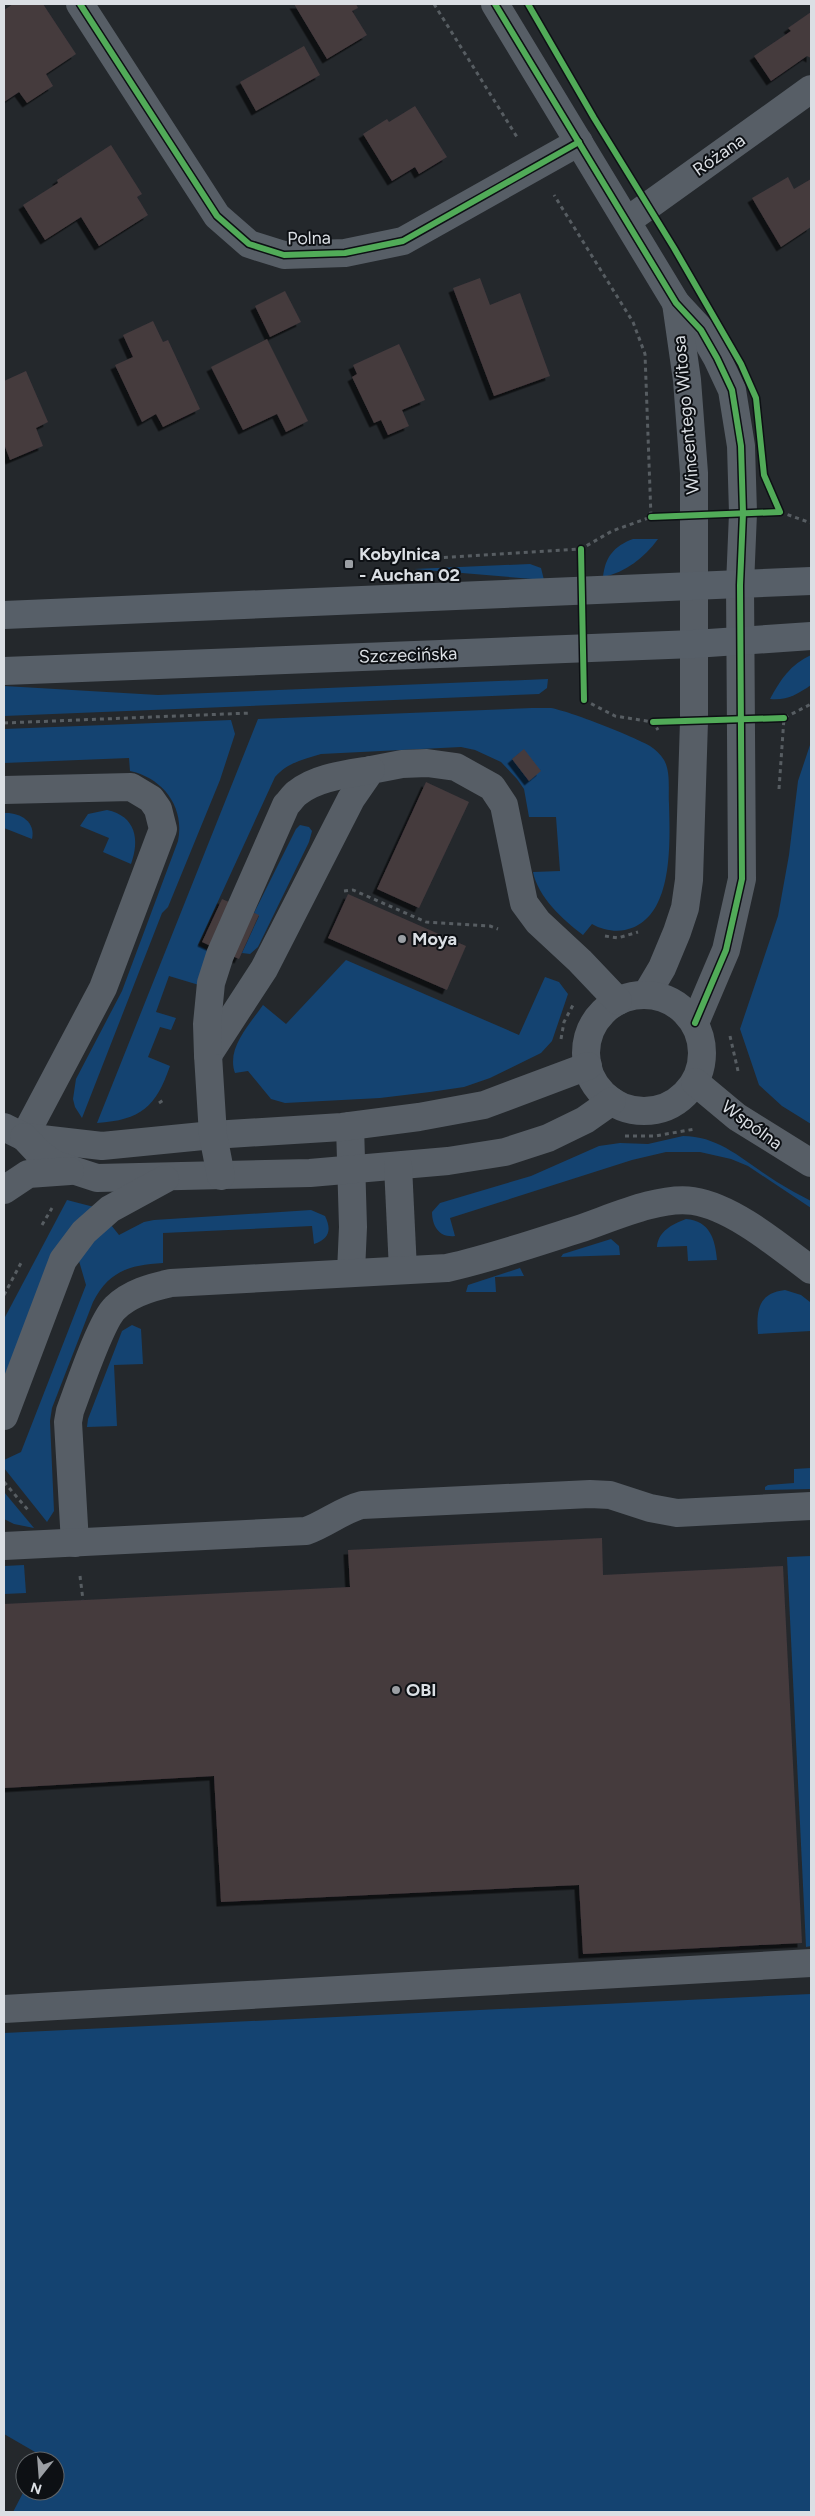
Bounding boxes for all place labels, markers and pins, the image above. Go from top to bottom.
place label: Kobylnica - Auchan 02 [359,543,460,586]
marker: Kobylnica - Auchan 02 [343,558,355,570]
place label: Moya [412,928,457,950]
marker: Moya [396,933,408,945]
place label: OBI [406,1679,436,1701]
marker: OBI [390,1684,402,1696]

